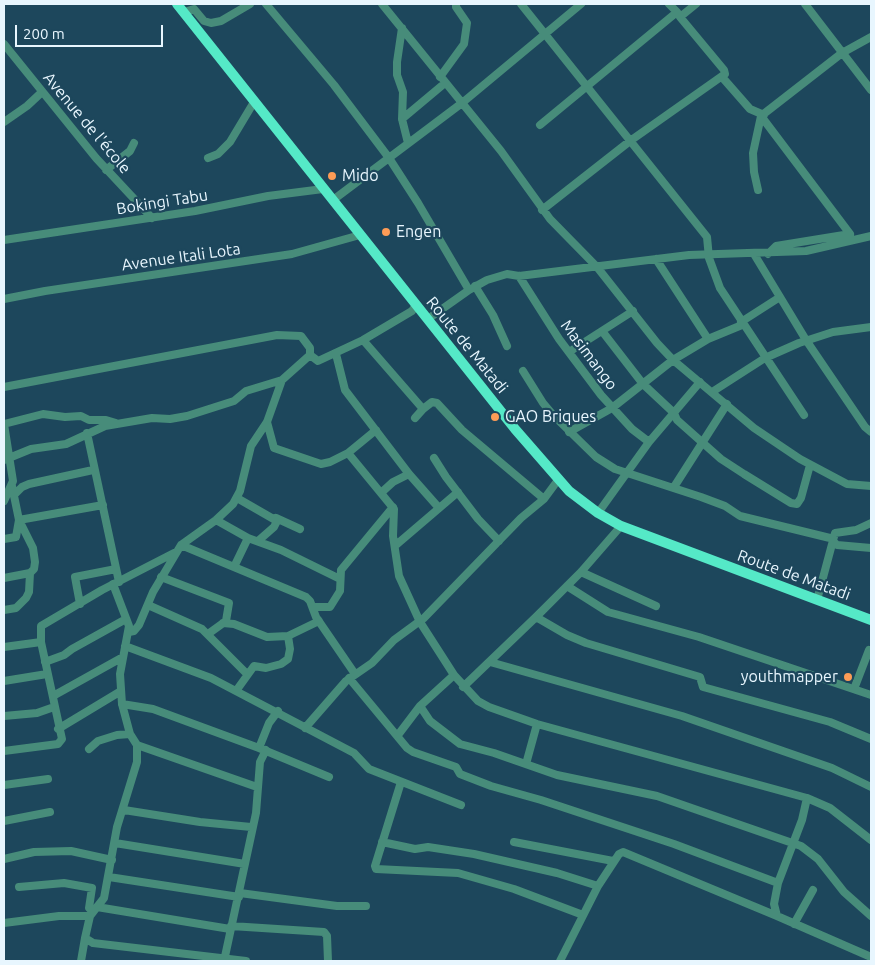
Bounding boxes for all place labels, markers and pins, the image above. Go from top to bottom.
place label: Mido [342,166,379,186]
marker: Mido [326,170,338,182]
place label: Engen [396,222,441,242]
marker: Engen [380,226,392,238]
place label: GAO Briques [505,407,596,427]
marker: GAO Briques [489,411,501,423]
place label: youthmapper [741,667,838,687]
marker: youthmapper [842,671,854,683]

